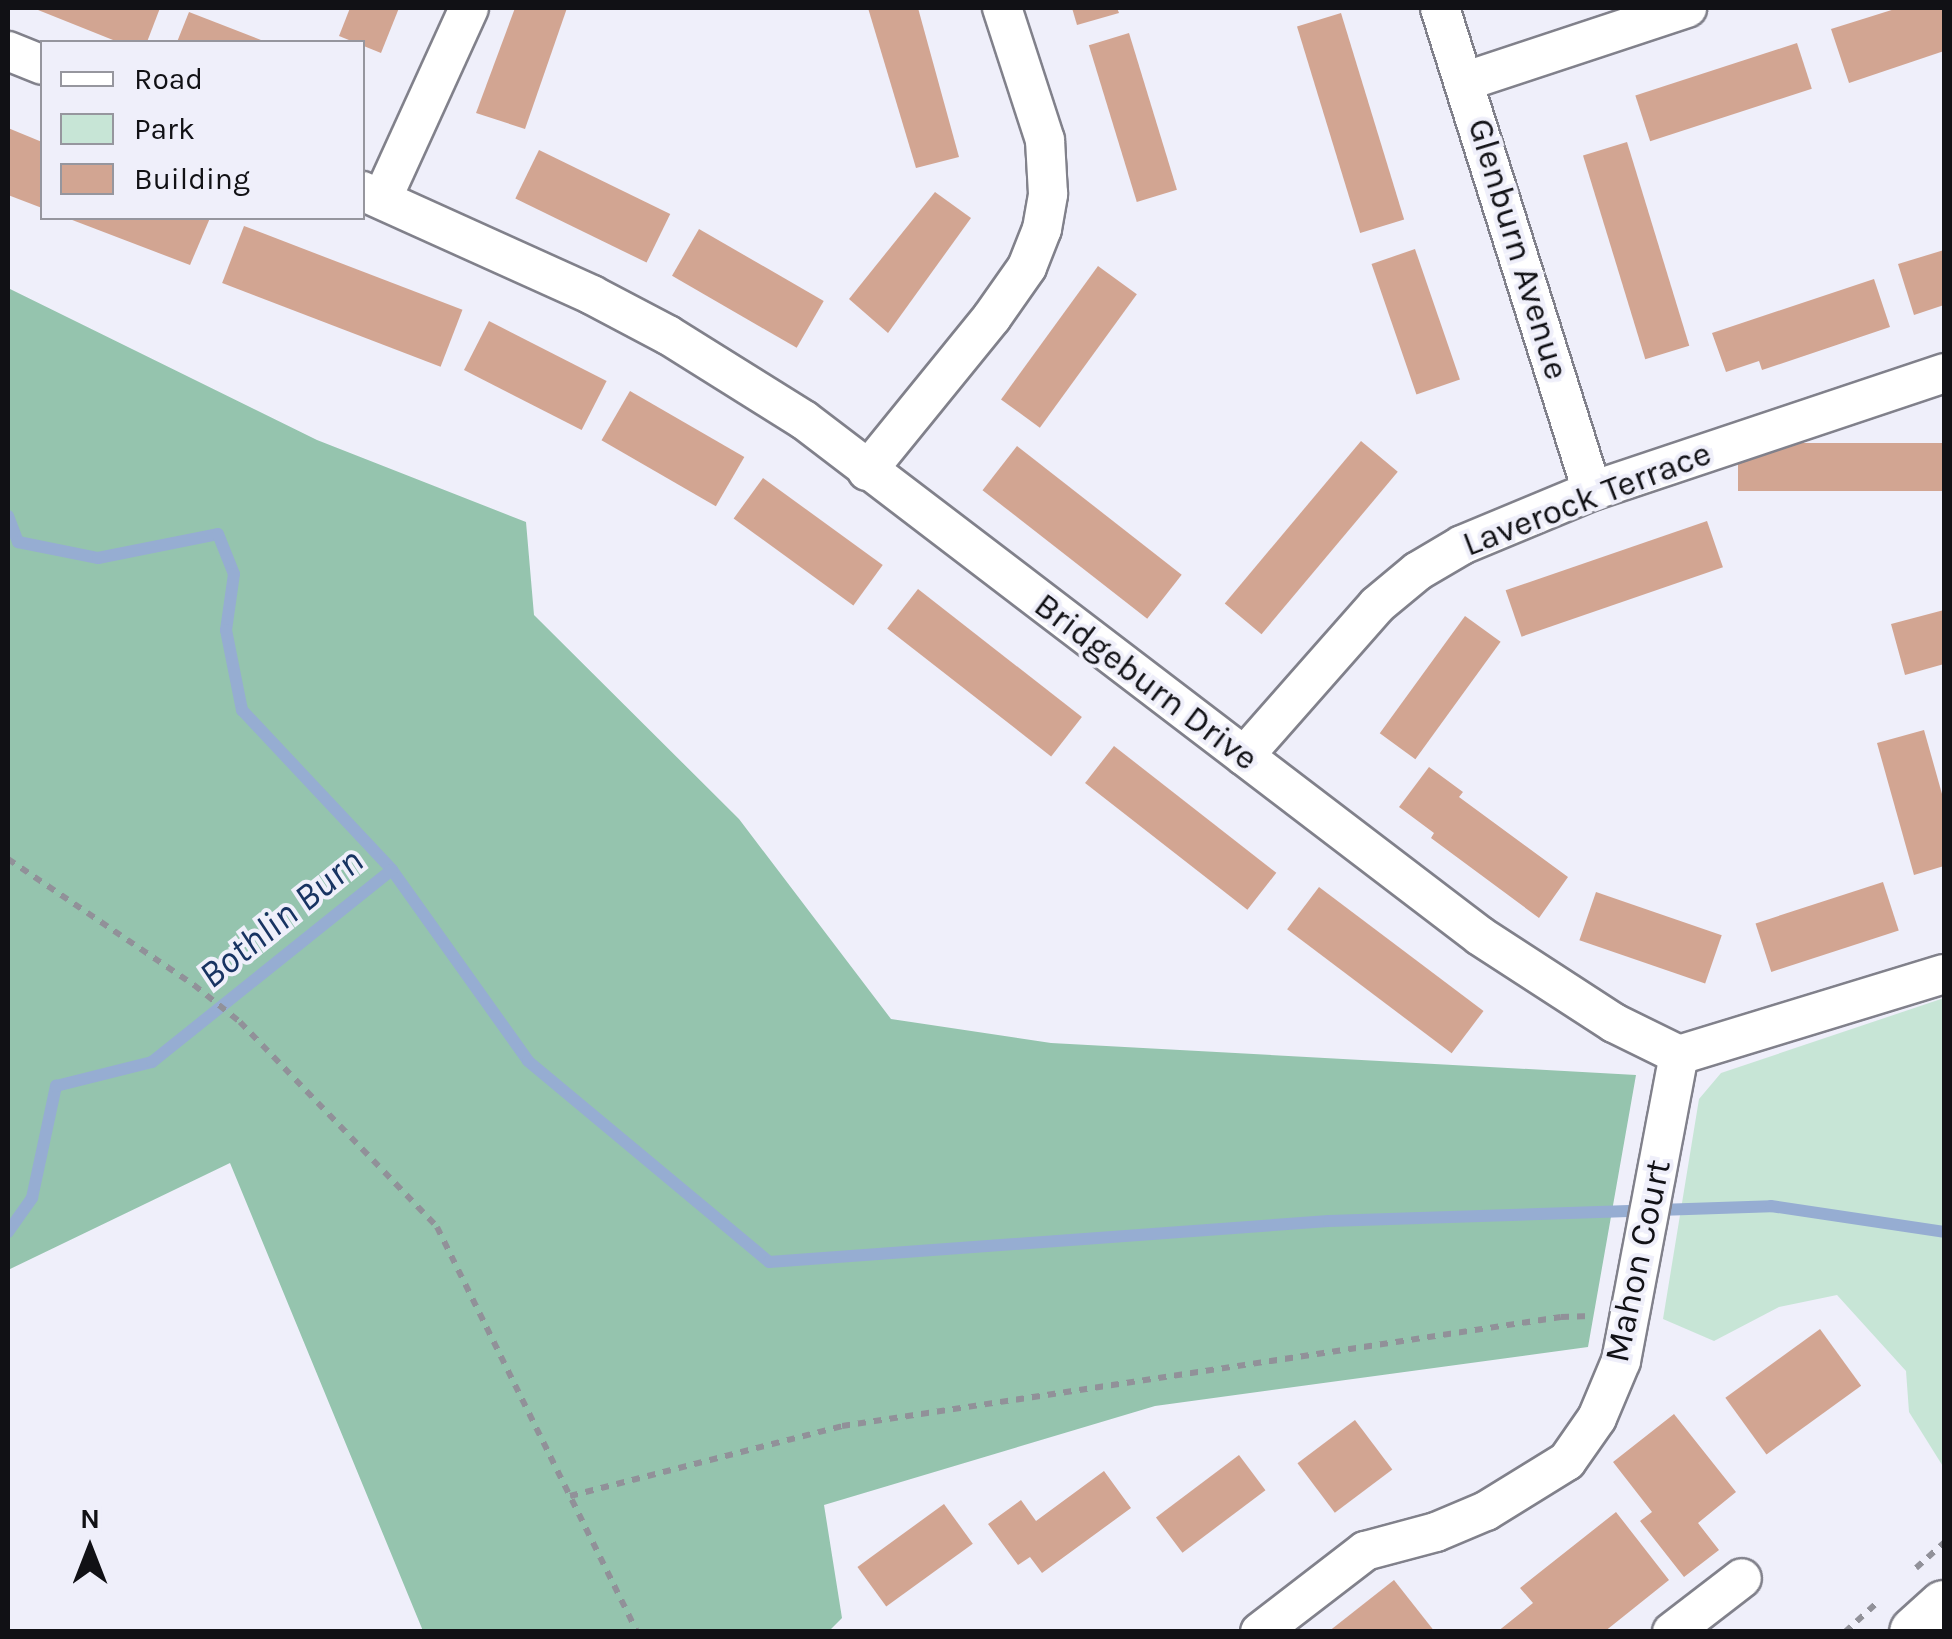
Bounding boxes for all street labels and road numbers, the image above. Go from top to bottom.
street label: Glenburn Avenue [1458,113,1578,385]
street label: Laverock Terrace [1457,432,1717,566]
street label: Bridgeburn Drive [1026,584,1266,780]
street label: Mahon Court [1596,1156,1680,1366]

